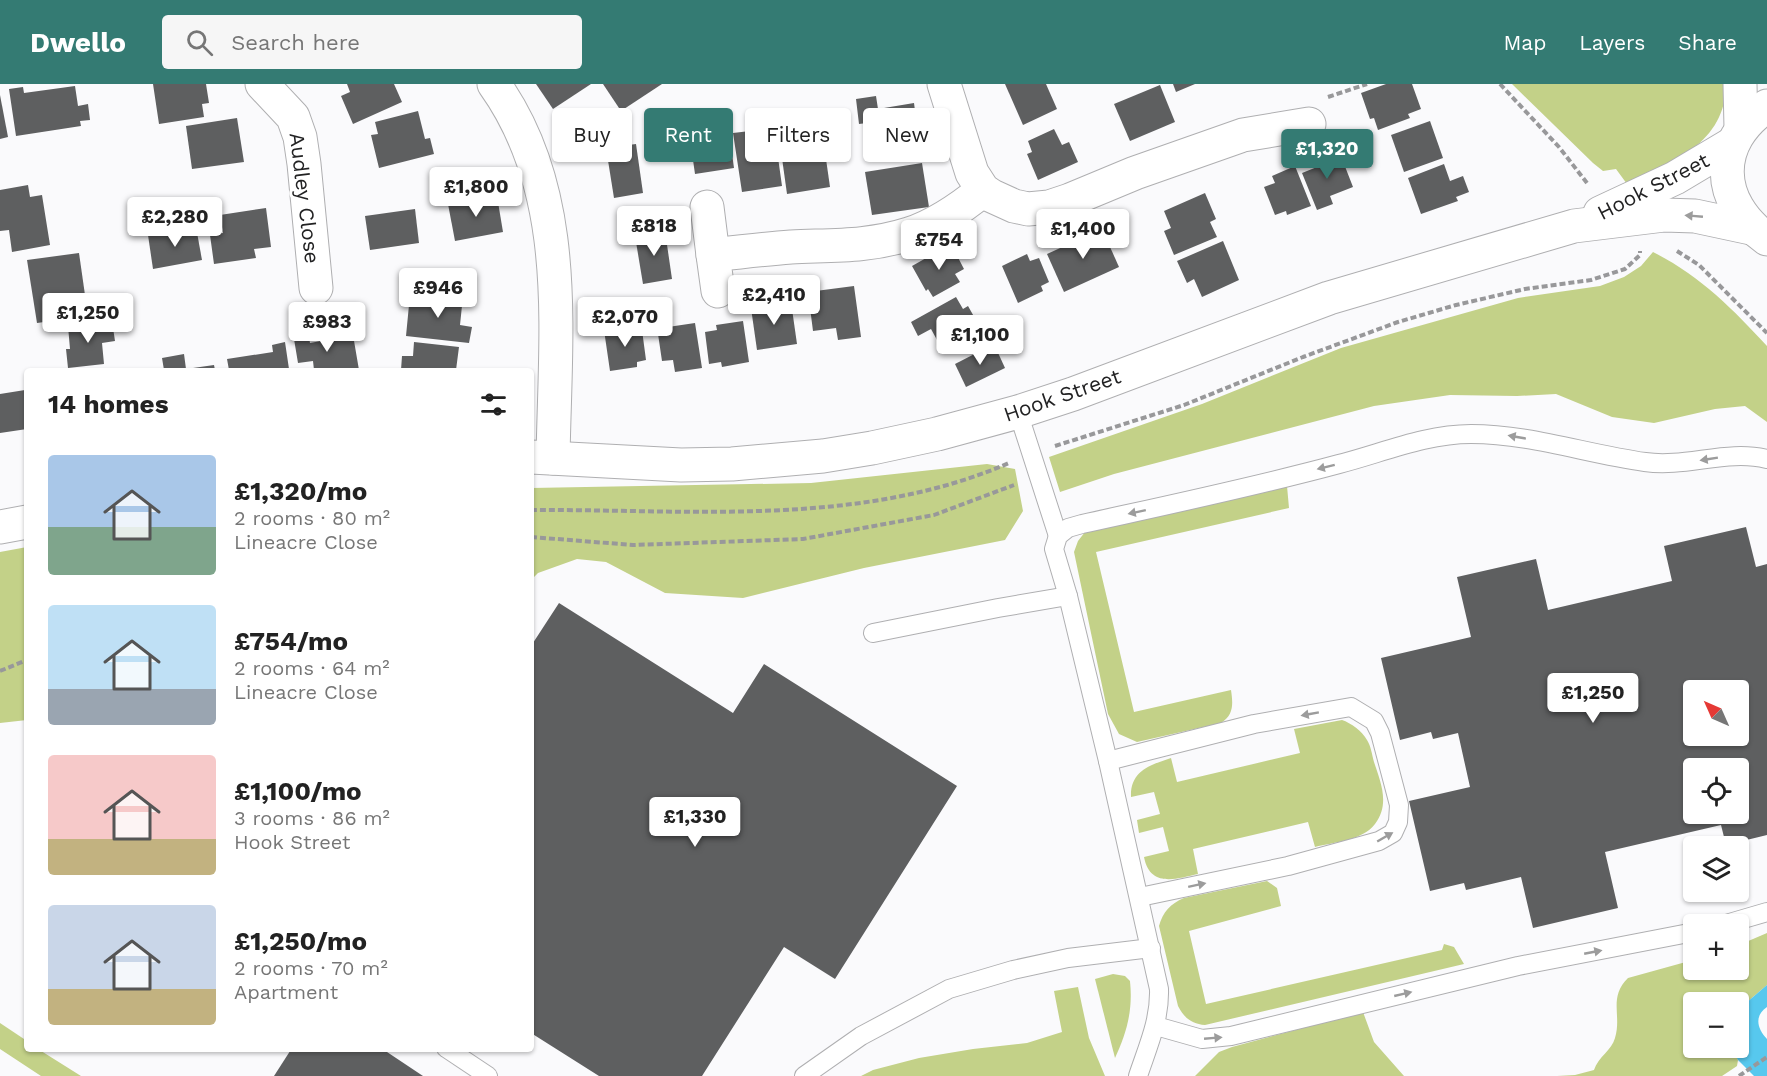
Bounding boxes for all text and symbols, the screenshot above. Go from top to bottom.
search box [162,15,582,69]
text: Dwello [30,26,126,59]
icon: search [183,26,216,59]
text: Search here [231,30,360,55]
text: Map [1503,30,1546,55]
text: Layers [1579,30,1645,55]
text: Share [1678,30,1737,55]
chip: Buy [552,108,632,162]
chip: Rent [644,108,733,162]
chip: Filters [745,108,851,162]
chip: New [863,108,950,162]
pin: £1,320 [1278,129,1376,180]
street label: Audley Close [285,131,325,265]
text: £1,320 [1295,136,1359,160]
street label: Hook Street [1593,147,1713,225]
pin: £1,800 [427,167,525,218]
text: £1,800 [443,174,509,198]
pin: £2,280 [126,197,224,248]
text: £2,280 [141,204,209,228]
pin: £818 [618,206,690,257]
pin: £1,400 [1034,209,1132,260]
one-way arrow [1684,212,1703,221]
text: £818 [631,213,677,237]
text: £1,400 [1050,216,1116,240]
pin: £754 [903,220,975,271]
text: £754 [915,227,963,251]
pin: £946 [402,268,474,319]
text: £946 [413,275,463,299]
pin: £2,410 [725,275,823,326]
text: £2,410 [742,282,806,306]
pin: £1,250 [39,293,137,344]
pin: £2,070 [576,297,674,348]
text: £1,250 [56,300,120,324]
pin: £983 [291,302,363,353]
text: £2,070 [592,304,658,328]
text: £983 [303,309,351,333]
pin: £1,100 [931,315,1029,366]
text: £1,100 [950,322,1010,346]
street label: Hook Street [1000,363,1124,427]
icon: filters [477,388,510,421]
text: 14 homes [48,389,169,419]
one-way arrow [1507,433,1526,442]
one-way arrow [1699,455,1718,464]
one-way arrow [1317,463,1336,473]
text: £1,320/mo [234,476,367,506]
icon: home [96,479,168,551]
text: 2 rooms · 80 m² [234,506,390,530]
one-way arrow [1127,508,1146,517]
text: Lineacre Close [234,530,378,554]
text: £754/mo [234,626,348,656]
icon: home [96,629,168,701]
text: 2 rooms · 64 m² [234,656,390,680]
pin: £1,250 [1544,673,1642,724]
text: Lineacre Close [234,680,378,704]
text: £1,250 [1561,680,1625,704]
north arrow [1683,680,1749,746]
map controls [1683,680,1749,1058]
one-way arrow [1300,710,1319,719]
button: locate [1683,758,1749,824]
text: £1,100/mo [234,776,362,806]
icon: home [96,779,168,851]
pin: £1,330 [646,797,744,848]
text: £1,330 [663,804,727,828]
text: 3 rooms · 86 m² [234,806,390,830]
text: Hook Street [234,830,350,854]
one-way arrow [1377,832,1394,842]
button: layers [1683,836,1749,902]
one-way arrow [1188,880,1207,889]
button: + [1683,914,1749,980]
text: £1,250/mo [234,926,367,956]
icon: home [96,929,168,1001]
one-way arrow [1584,947,1603,956]
text: 2 rooms · 70 m² [234,956,388,980]
text: Apartment [234,980,338,1004]
one-way arrow [1394,988,1412,998]
button: − [1683,992,1749,1058]
one-way arrow [1204,1033,1223,1043]

